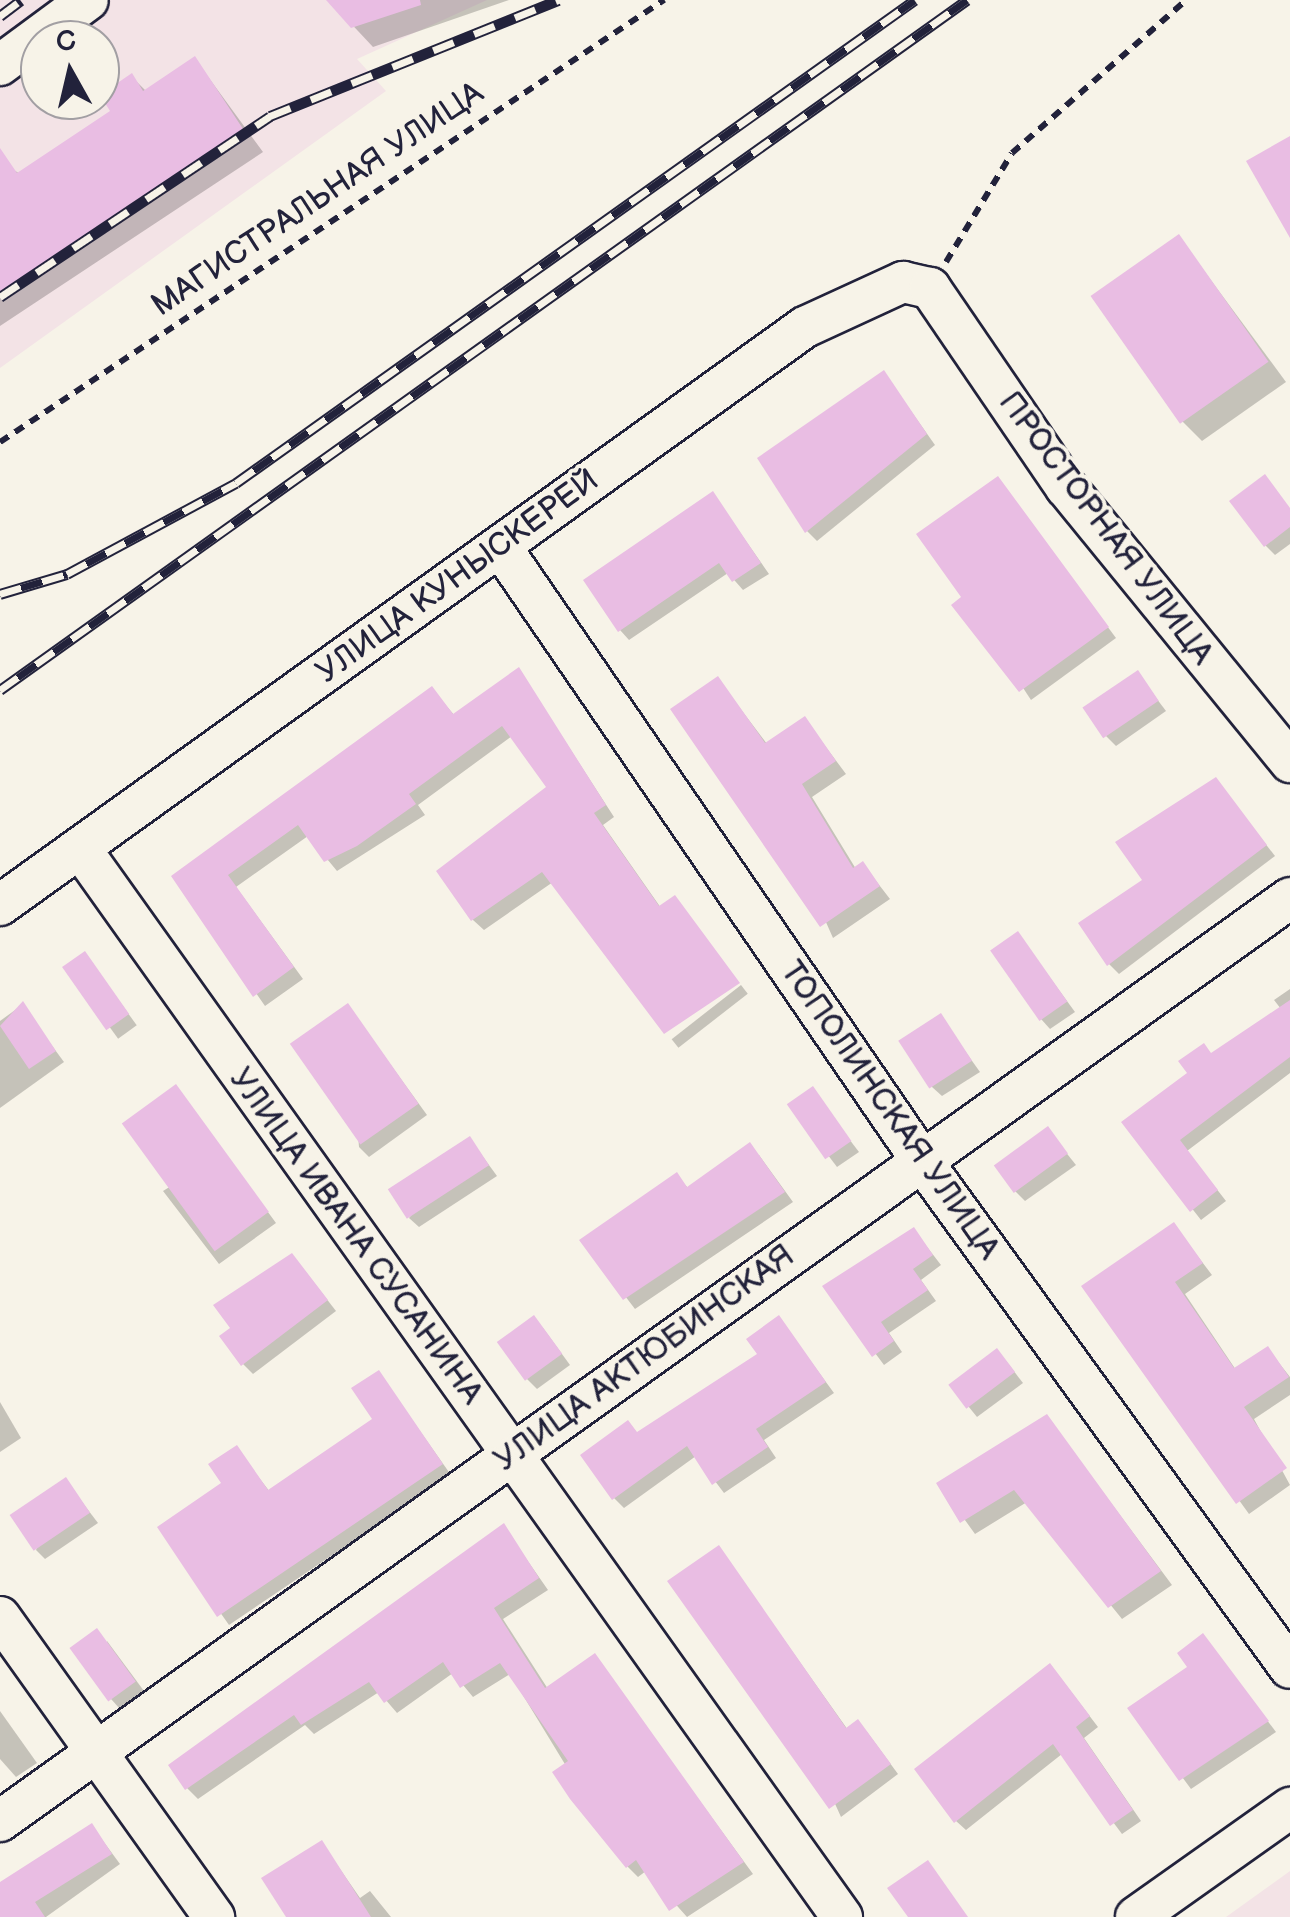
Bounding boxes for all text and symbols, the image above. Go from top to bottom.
north arrow [20,20,120,120]
text: С [54,24,78,59]
street label: МАГИСТРАЛЬНАЯ УЛИЦА [145,75,491,325]
street label: ПРОСТОРНАЯ УЛИЦА [990,385,1220,673]
street label: УЛИЦА КУНЫСКЕРЕЙ [309,462,607,692]
street label: ТОПОЛИНСКАЯ УЛИЦА [771,954,1007,1268]
street label: УЛИЦА ИВАНА СУСАНИНА [220,1061,490,1413]
street label: УЛИЦА АКТЮБИНСКАЯ [488,1237,802,1481]

